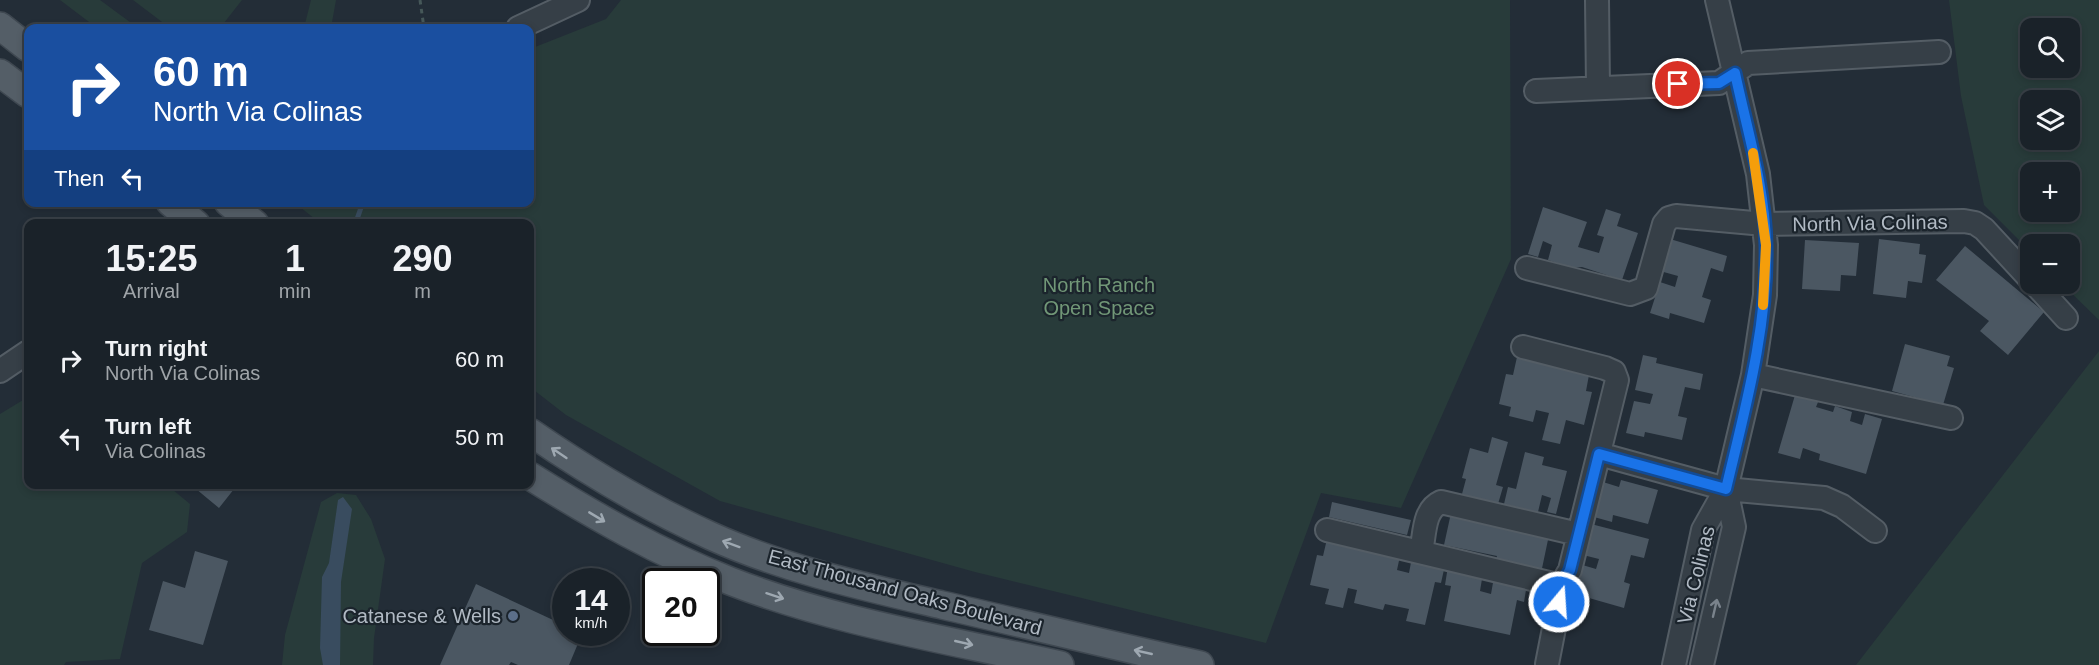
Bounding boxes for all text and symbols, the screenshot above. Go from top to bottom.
map controls [2020,18,2080,294]
button: search [2020,18,2080,78]
icon: right [54,48,132,126]
text: 60 m [153,48,249,95]
pin [1652,58,1703,109]
icon: arrive [1661,67,1694,100]
button: layers [2020,90,2080,150]
text: North Via Colinas [153,97,363,127]
icon: left [116,162,149,195]
button: + [2020,162,2080,222]
text: Then [54,166,104,191]
street label: North Via Colinas [1792,211,1948,235]
button: − [2020,234,2080,294]
text: 15:25 [105,238,197,279]
text: 1 [285,238,305,279]
text: 290 [392,238,453,279]
park label: North Ranch Open Space [1043,274,1155,319]
text: Arrival [123,280,180,302]
text: min [279,280,311,302]
text: m [414,280,431,302]
text: Turn right [105,336,207,361]
icon: right [54,344,87,377]
text: 60 m [455,347,504,372]
text: North Via Colinas [105,362,260,384]
text: Turn left [105,414,191,439]
icon: left [54,422,87,455]
text: 50 m [455,425,504,450]
text: Via Colinas [105,440,206,462]
one-way arrow [552,447,568,459]
one-way arrow [588,511,605,523]
street label: Via Colinas [1673,523,1719,627]
one-way arrow [722,538,741,549]
street label: East Thousand Oaks Boulevard [766,545,1044,639]
speed limit sign: 20 [642,568,720,646]
position arrow [1527,570,1591,634]
text: 14 [574,583,608,616]
one-way arrow [765,591,784,602]
one-way arrow [1710,599,1722,618]
place label: Catanese & Wells [342,605,501,627]
marker: Catanese & Wells [506,609,520,623]
text: km/h [575,614,607,631]
one-way arrow [955,638,974,650]
one-way arrow [1133,646,1152,658]

